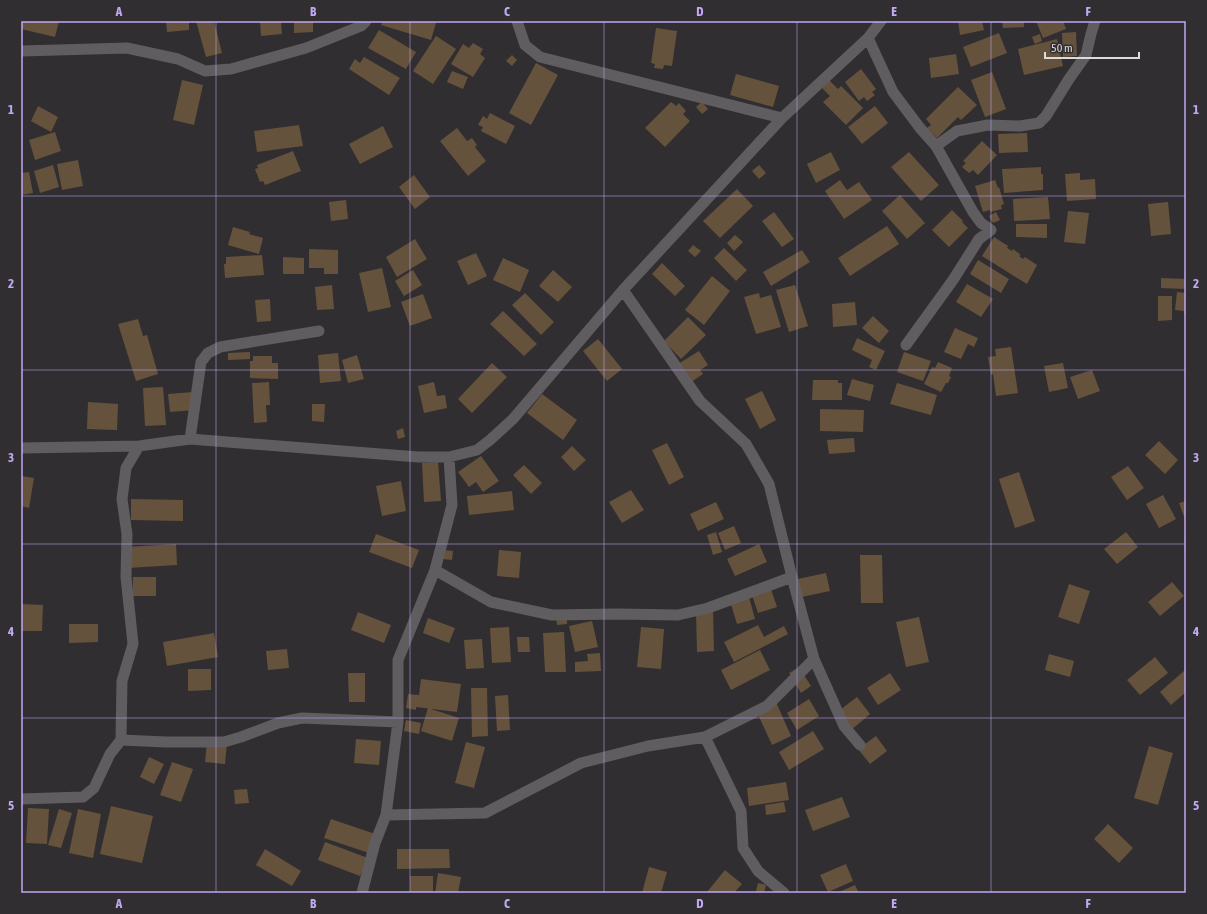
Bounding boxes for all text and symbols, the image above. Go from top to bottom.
text: A [115,4,123,19]
text: B [310,4,317,19]
text: C [504,4,510,19]
text: D [696,4,704,19]
text: E [891,4,897,19]
text: F [1085,4,1091,19]
scale bar [1045,34,1139,60]
text: 50 m [1051,41,1073,55]
text: 1 [8,102,14,117]
text: 1 [1193,102,1199,117]
text: 2 [8,276,14,291]
text: 2 [1193,276,1199,291]
text: 3 [8,450,14,465]
text: 3 [1193,450,1199,465]
text: 4 [7,624,14,639]
text: 4 [1192,624,1199,639]
text: 5 [8,798,14,813]
text: 5 [1193,798,1199,813]
text: A [115,896,123,911]
text: B [310,896,317,911]
text: C [504,896,510,911]
text: D [696,896,704,911]
text: E [891,896,897,911]
text: F [1085,896,1091,911]

